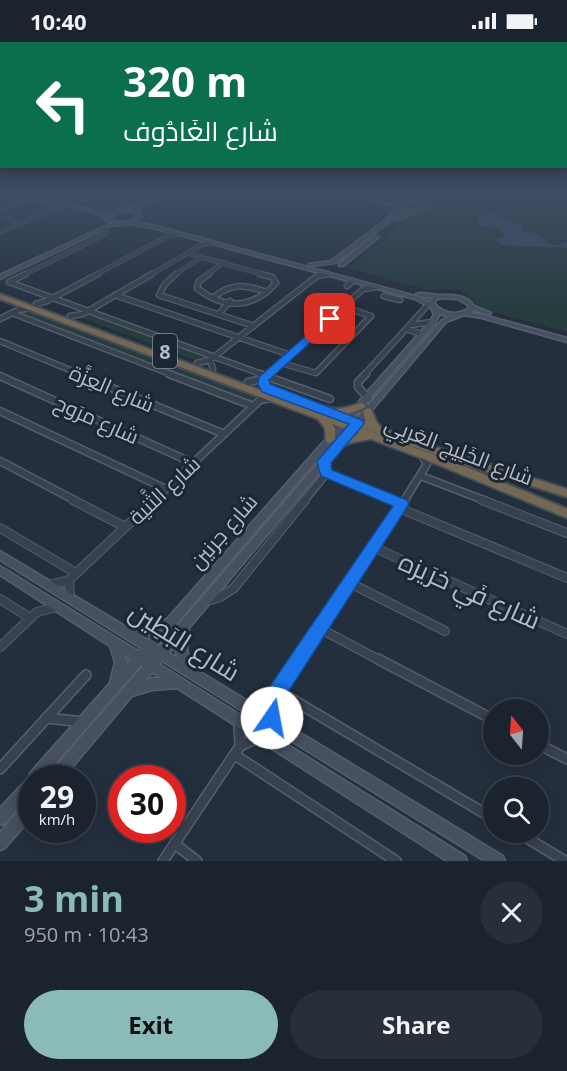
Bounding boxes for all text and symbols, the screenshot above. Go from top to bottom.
text: 10:40 [30,6,87,36]
text: 320 m [123,52,247,109]
icon: left [24,66,102,144]
text: شارع الغَادُوف [123,112,278,149]
pin [304,293,355,344]
icon: arrive [313,302,346,335]
road number: 8 [153,334,177,368]
street label: شارع العِزَّة [65,358,159,419]
street label: شارع مرَوح [50,388,144,451]
street label: شارع الخَلِيج العَربِي [380,409,537,494]
street label: شارع الثَّنية [121,448,206,531]
street label: شارع جرنين [183,488,264,575]
street label: شارع فَي خرَيزه [392,543,547,641]
street label: شارع البَطِين [123,593,247,689]
position arrow [240,686,304,750]
north arrow [483,699,549,765]
map controls [483,699,549,843]
speed limit sign: 30 [108,765,186,843]
text: 29 [40,776,74,817]
button: search [483,777,549,843]
text: km/h [39,809,75,829]
text: 3 min [24,874,124,923]
button: close [480,881,543,944]
text: 950 m · 10:43 [24,921,149,948]
button: Exit [24,990,278,1059]
button: Share [290,990,543,1059]

